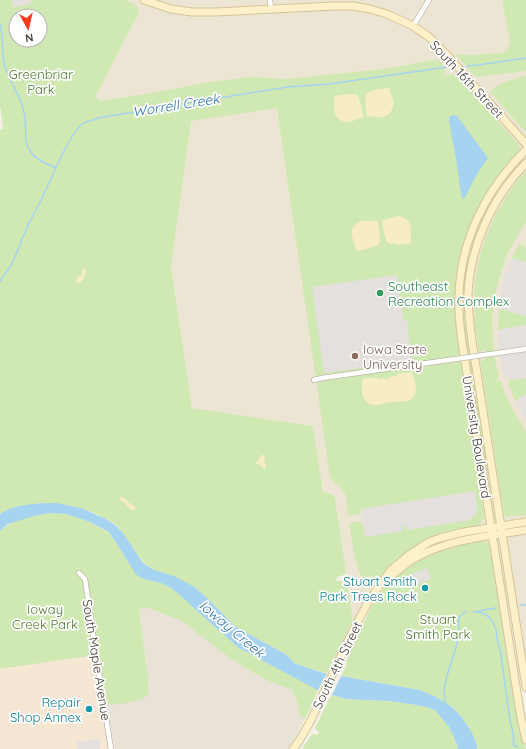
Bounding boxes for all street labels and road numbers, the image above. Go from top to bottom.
street label: South 16th Street [427,37,507,121]
street label: University Boulevard [459,374,495,500]
street label: South Maple Avenue [80,598,114,722]
street label: South 4th Street [309,619,365,711]

